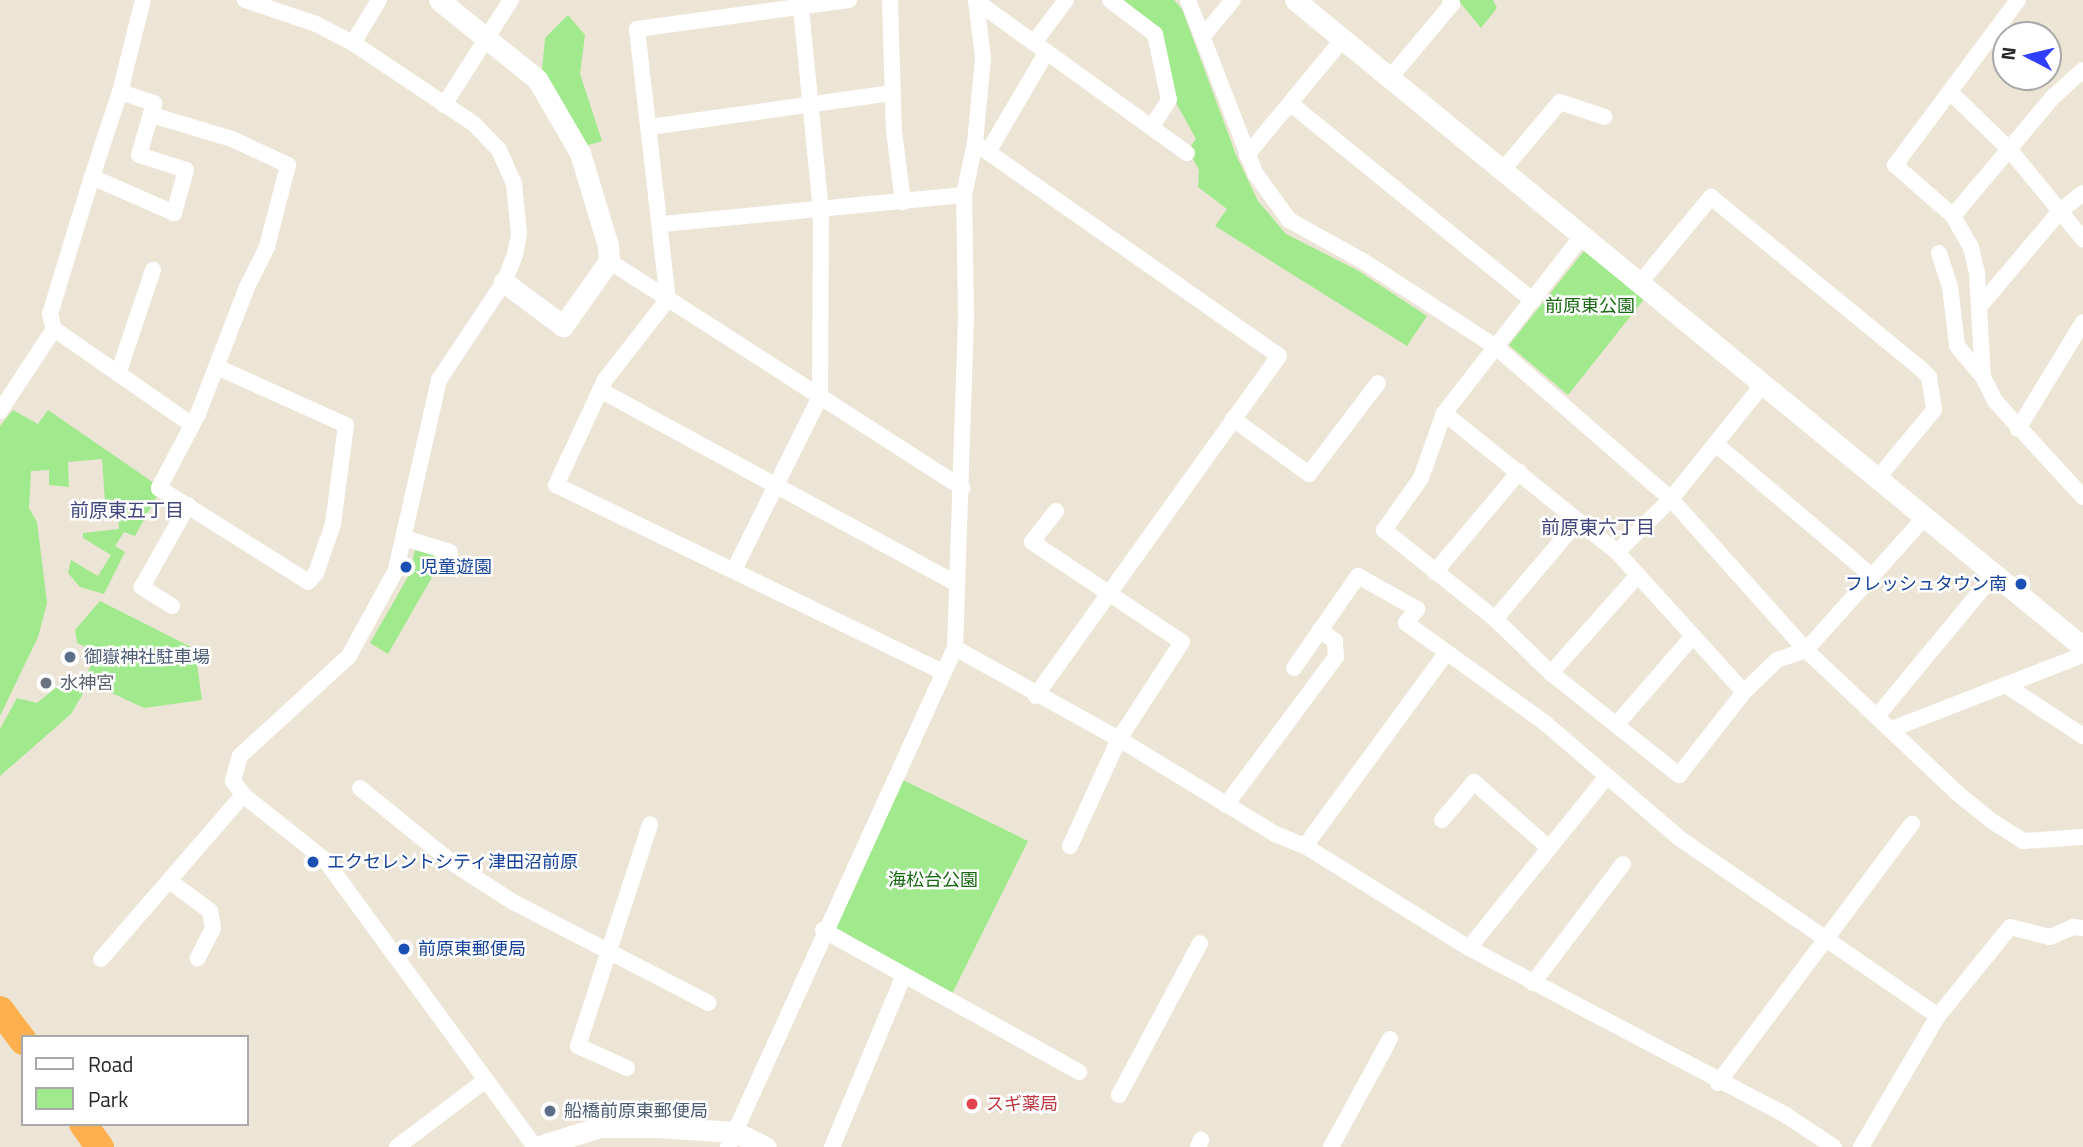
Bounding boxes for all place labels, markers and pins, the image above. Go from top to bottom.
place label: 児童遊園 [420,556,492,578]
marker: 児童遊園 [398,559,414,575]
place label: フレッシュタウン南 [1845,573,2007,595]
marker: フレッシュタウン南 [2013,576,2029,592]
place label: 御嶽神社駐車場 [84,646,210,668]
marker: 御嶽神社駐車場 [62,649,78,665]
place label: 水神宮 [60,672,114,694]
marker: 水神宮 [38,675,54,691]
place label: エクセレントシティ津田沼前原 [327,851,579,873]
marker: エクセレントシティ津田沼前原 [305,854,321,870]
place label: 前原東郵便局 [418,938,526,960]
marker: 前原東郵便局 [396,941,412,957]
place label: スギ薬局 [986,1093,1058,1115]
marker: スギ薬局 [964,1096,980,1112]
place label: 船橋前原東郵便局 [564,1100,708,1122]
marker: 船橋前原東郵便局 [542,1103,558,1119]

